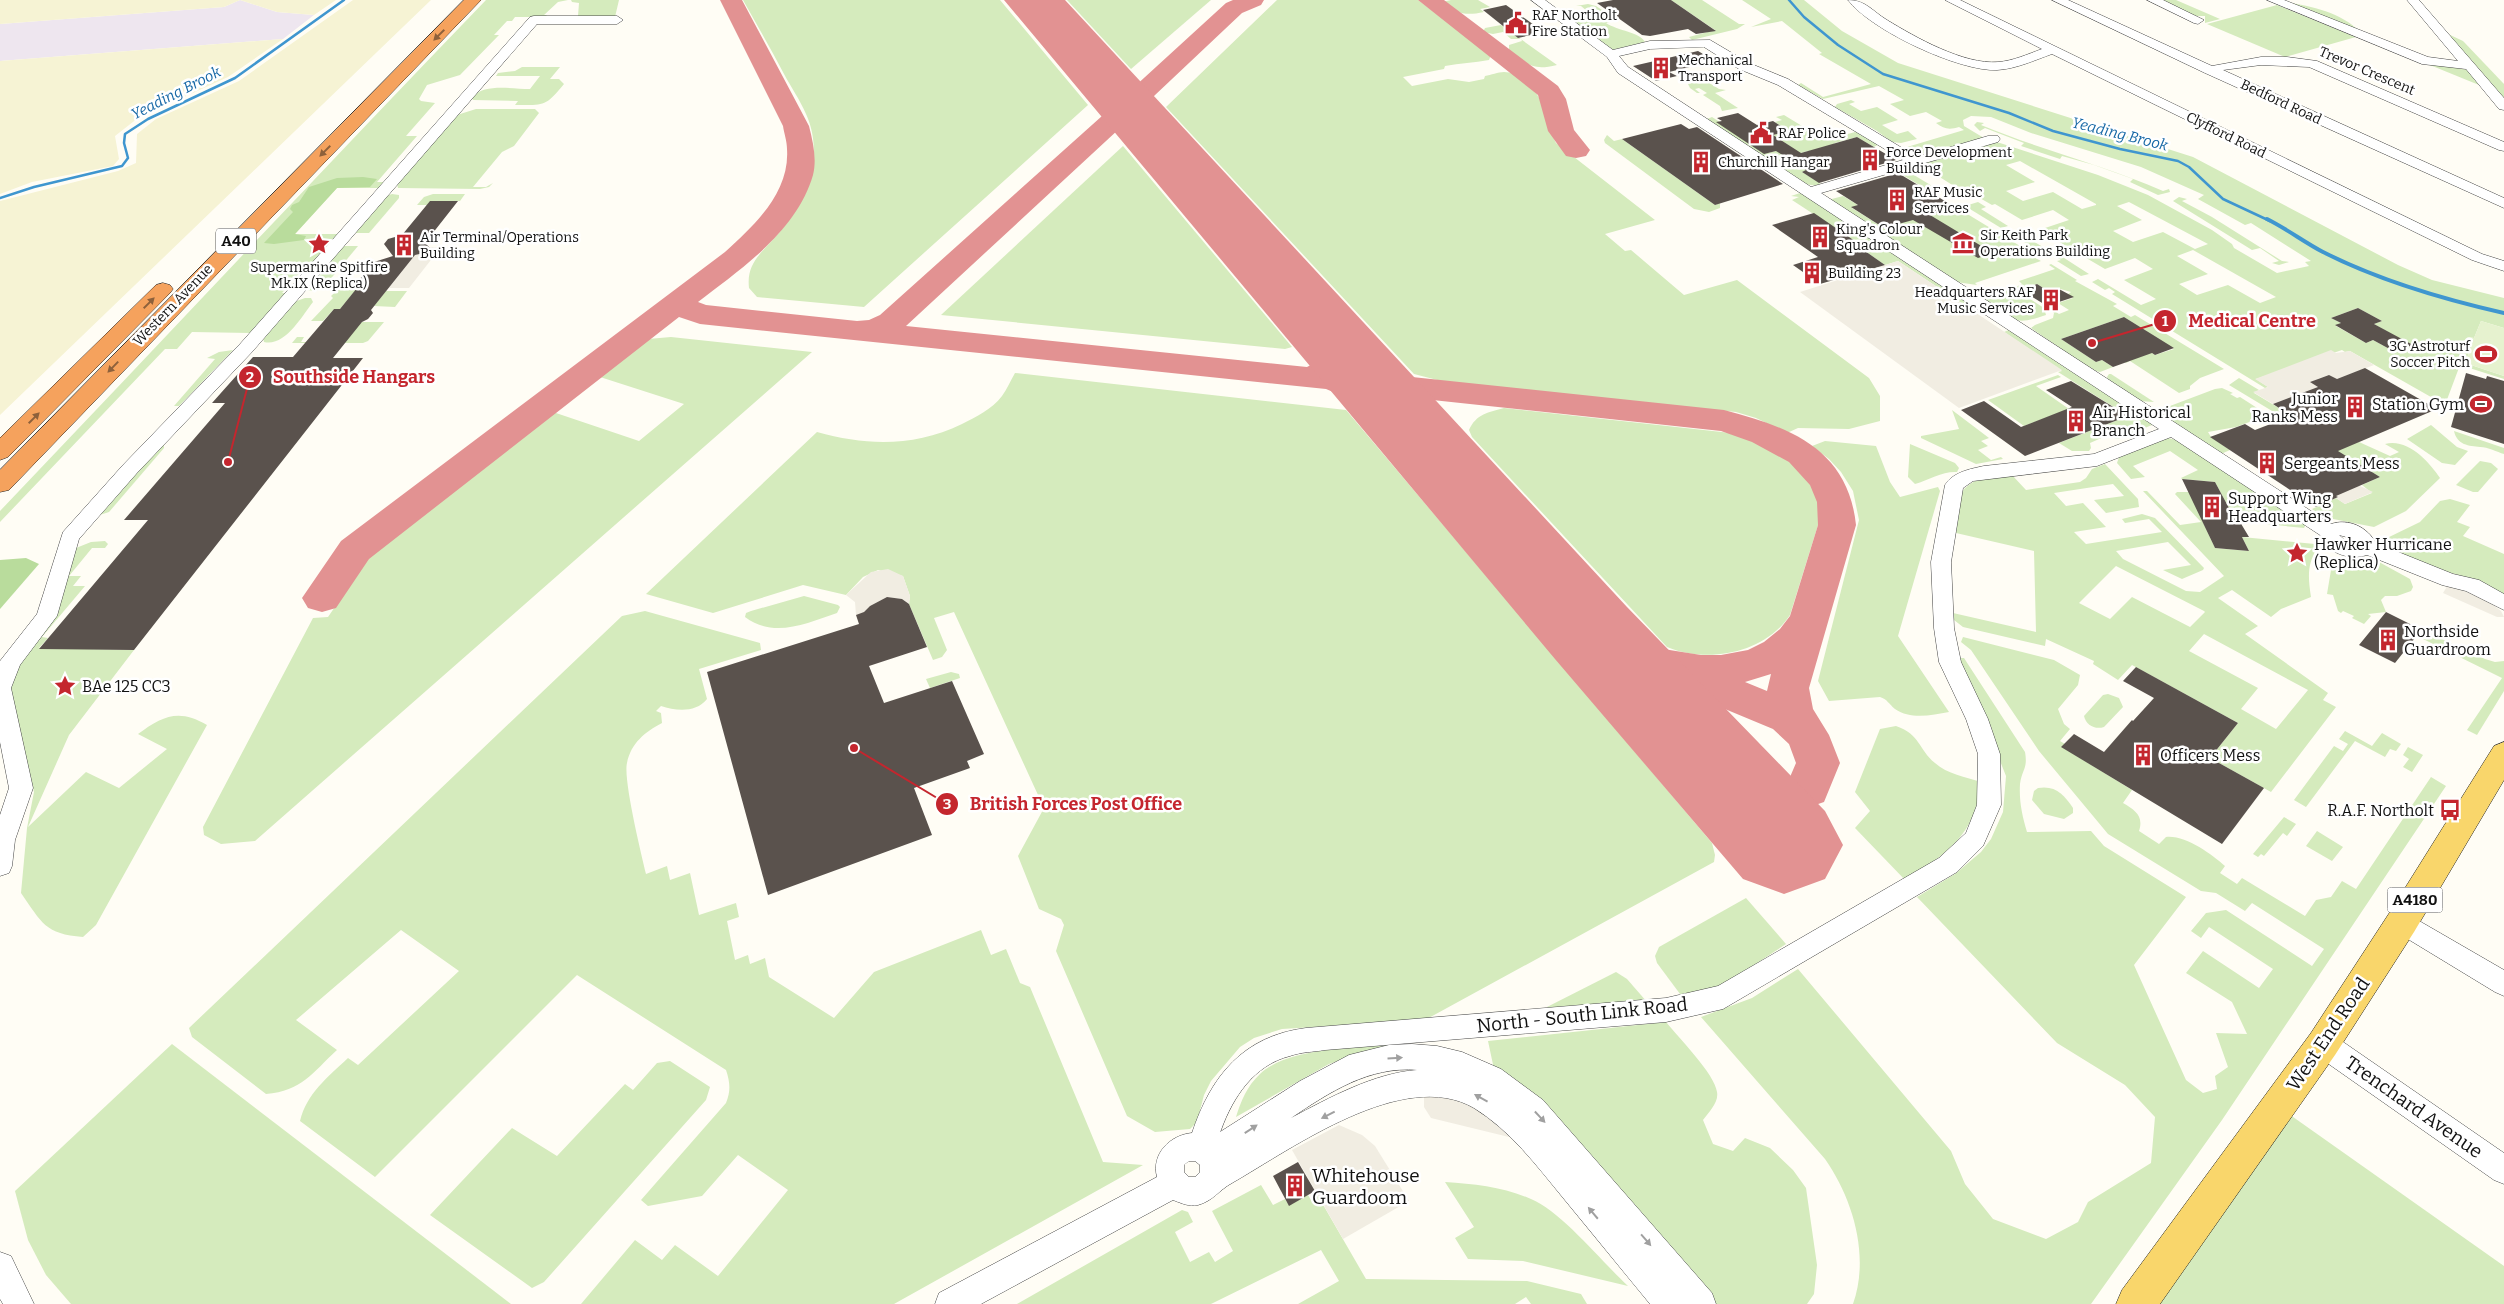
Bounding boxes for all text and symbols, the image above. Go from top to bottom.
place label: RAF Northolt Fire Station [1532,7,1617,40]
public building icon: RAF Northolt Fire Station [1503,10,1529,36]
one-way arrow [433,29,445,41]
street label: Trevor Crescent [2316,43,2418,99]
place label: Mechanical Transport [1678,52,1753,85]
building icon: Mechanical Transport [1648,55,1674,81]
water label: Yeading Brook [128,62,225,123]
street label: Bedford Road [2238,76,2324,128]
street label: Clyfford Road [2183,108,2269,162]
water label: Yeading Brook [2070,113,2171,155]
public building icon: RAF Police [1748,120,1774,146]
place label: RAF Police [1778,125,1846,142]
one-way arrow [319,144,331,156]
place label: Force Development Building [1886,144,2012,177]
building icon: Force Development Building [1857,147,1883,173]
building icon: Churchill Hangar [1688,149,1714,175]
place label: Churchill Hangar [1718,154,1829,171]
place label: RAF Music Services [1914,184,1982,217]
building icon: RAF Music Services [1884,187,1910,213]
place label: King's Colour Squadron [1836,221,1922,254]
building icon: King's Colour Squadron [1807,224,1833,250]
place label: Sir Keith Park Operations Building [1980,227,2110,260]
road number: A40 [216,228,256,254]
place label: Air Terminal/Operations Building [420,229,579,262]
museum icon: Sir Keith Park Operations Building [1950,230,1976,256]
place icon: Supermarine Spitfire Mk.IX (Replica) [306,231,332,257]
building icon: Air Terminal/Operations Building [391,232,417,258]
place label: Supermarine Spitfire Mk.IX (Replica) [250,259,388,292]
building icon: Building 23 [1799,260,1825,286]
street label: Western Avenue [130,261,216,349]
place label: Building 23 [1828,265,1901,282]
place label: Headquarters RAF Music Services [1914,284,2034,317]
building icon: Headquarters RAF Music Services [2038,287,2064,313]
one-way arrow [143,297,155,309]
callout: Medical Centre [2153,304,2325,337]
text: Medical Centre [2188,310,2316,332]
text: 1 [2162,312,2169,330]
place label: 3G Astroturf Soccer Pitch [2389,338,2471,371]
sports icon: 3G Astroturf Soccer Pitch [2473,341,2499,367]
callout: Southside Hangars [238,360,445,393]
one-way arrow [107,361,119,373]
text: Southside Hangars [273,366,435,388]
text: 2 [246,368,254,386]
place label: Junior Ranks Mess [2251,389,2338,426]
sports icon: Station Gym [2468,391,2494,417]
building icon: Junior Ranks Mess [2342,394,2368,420]
place label: Station Gym [2372,395,2464,414]
place label: Air Historical Branch [2092,403,2191,440]
building icon: Air Historical Branch [2063,408,2089,434]
one-way arrow [28,412,40,424]
building icon: Sergeants Mess [2254,450,2280,476]
place label: Sergeants Mess [2284,454,2400,473]
place label: Support Wing Headquarters [2228,489,2331,526]
building icon: Support Wing Headquarters [2199,494,2225,520]
place label: Hawker Hurricane (Replica) [2314,535,2452,572]
place icon: Hawker Hurricane (Replica) [2284,540,2310,566]
place label: Northside Guardroom [2404,622,2491,659]
building icon: Northside Guardroom [2375,627,2401,653]
place icon: BAe 125 CC3 [52,673,78,699]
place label: BAe 125 CC3 [82,677,171,696]
building icon: Officers Mess [2130,742,2156,768]
place label: Officers Mess [2160,746,2260,765]
callout: British Forces Post Office [935,787,1192,820]
text: British Forces Post Office [970,793,1182,815]
text: 3 [943,795,951,813]
bus stop icon: R.A.F. Northolt [2437,797,2463,823]
place label: R.A.F. Northolt [2327,801,2434,820]
road number: A4180 [2388,888,2442,912]
street label: West End Road [2282,973,2374,1095]
street label: North - South Link Road [1475,992,1689,1038]
street label: Trenchard Avenue [2341,1051,2487,1163]
one-way arrow [1387,1053,1403,1061]
one-way arrow [1474,1094,1488,1102]
one-way arrow [1321,1111,1335,1119]
one-way arrow [1534,1111,1546,1123]
one-way arrow [1244,1124,1258,1133]
place label: Whitehouse Guardoom [1312,1164,1420,1209]
building icon: Whitehouse Guardoom [1282,1173,1308,1199]
one-way arrow [1588,1207,1599,1220]
one-way arrow [1640,1234,1651,1246]

